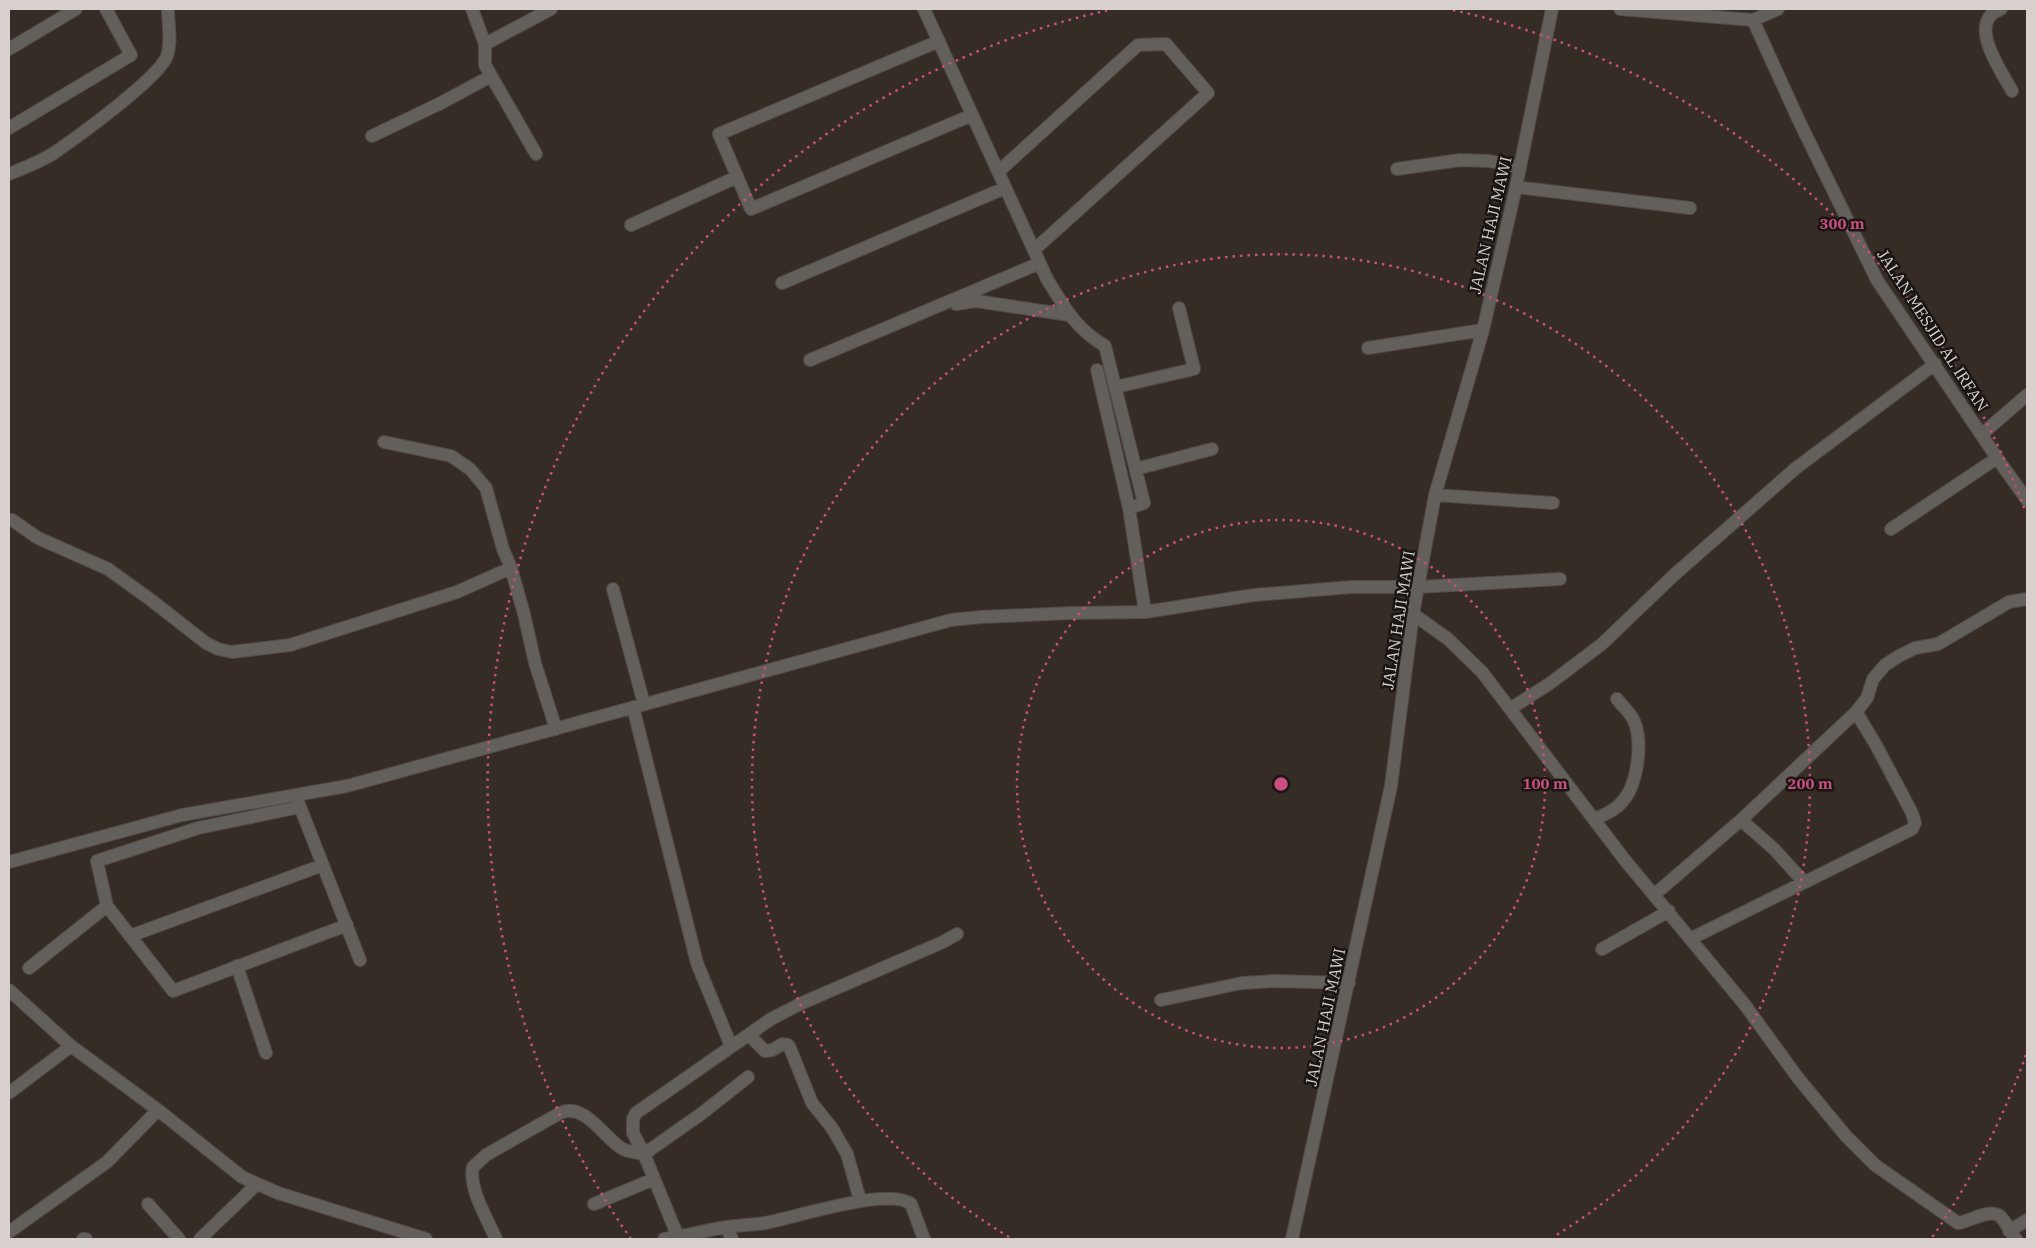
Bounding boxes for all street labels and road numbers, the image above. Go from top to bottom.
street label: JALAN HAJI MAWI [1464,154,1516,296]
street label: JALAN MESJID AL IRFAN [1873,245,1993,415]
street label: JALAN HAJI MAWI [1377,549,1419,691]
street label: JALAN HAJI MAWI [1301,946,1349,1088]

